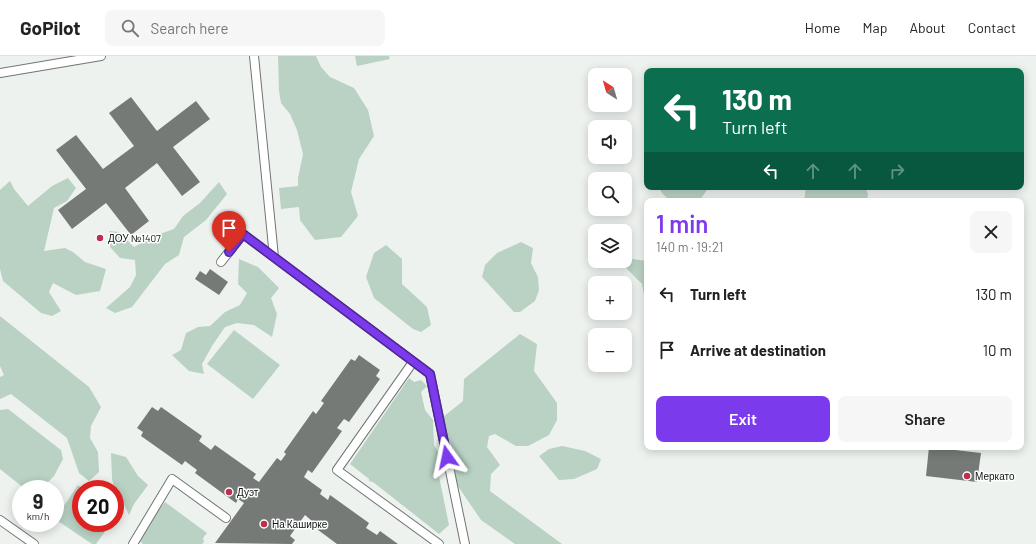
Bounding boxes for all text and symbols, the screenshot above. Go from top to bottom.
search box [105,10,385,46]
text: GoPilot [20,16,81,39]
icon: search [119,17,141,39]
text: Search here [151,19,229,37]
text: Home [805,19,841,36]
text: Map [863,19,887,36]
text: About [909,19,946,36]
text: Contact [968,19,1016,36]
north arrow [588,68,632,112]
map controls [588,68,632,372]
text: 130 m [722,82,792,116]
icon: left [656,84,708,136]
text: Turn left [722,116,788,138]
button: sound [588,120,632,164]
icon: left [760,160,782,182]
icon: ahead [802,160,824,182]
icon: ahead [844,160,866,182]
icon: right [886,160,908,182]
button: search [588,172,632,216]
text: 1 min [656,209,708,238]
pin [212,211,246,252]
button: close [970,211,1012,253]
icon: arrive [218,217,240,239]
button: layers [588,224,632,268]
place label: ДОУ №1407 [108,232,161,244]
marker: ДОУ №1407 [95,233,105,243]
text: 140 m · 19:21 [656,239,723,255]
button: + [588,276,632,320]
icon: left [656,283,678,305]
text: Turn left [690,285,746,303]
text: 130 m [975,285,1012,303]
button: − [588,328,632,372]
icon: arrive [656,339,678,361]
text: Arrive at destination [690,341,826,359]
text: 10 m [983,341,1012,359]
button: Exit [656,396,830,442]
button: Share [838,396,1012,442]
position arrow [426,436,468,478]
place label: Меркато [975,470,1015,482]
marker: Меркато [962,471,972,481]
speed limit sign: 20 [72,480,124,532]
place label: Дуэт [237,486,259,498]
marker: Дуэт [224,487,234,497]
text: 9 [33,489,43,513]
text: km/h [27,510,49,522]
place label: На Каширке [272,518,328,530]
marker: На Каширке [259,519,269,529]

